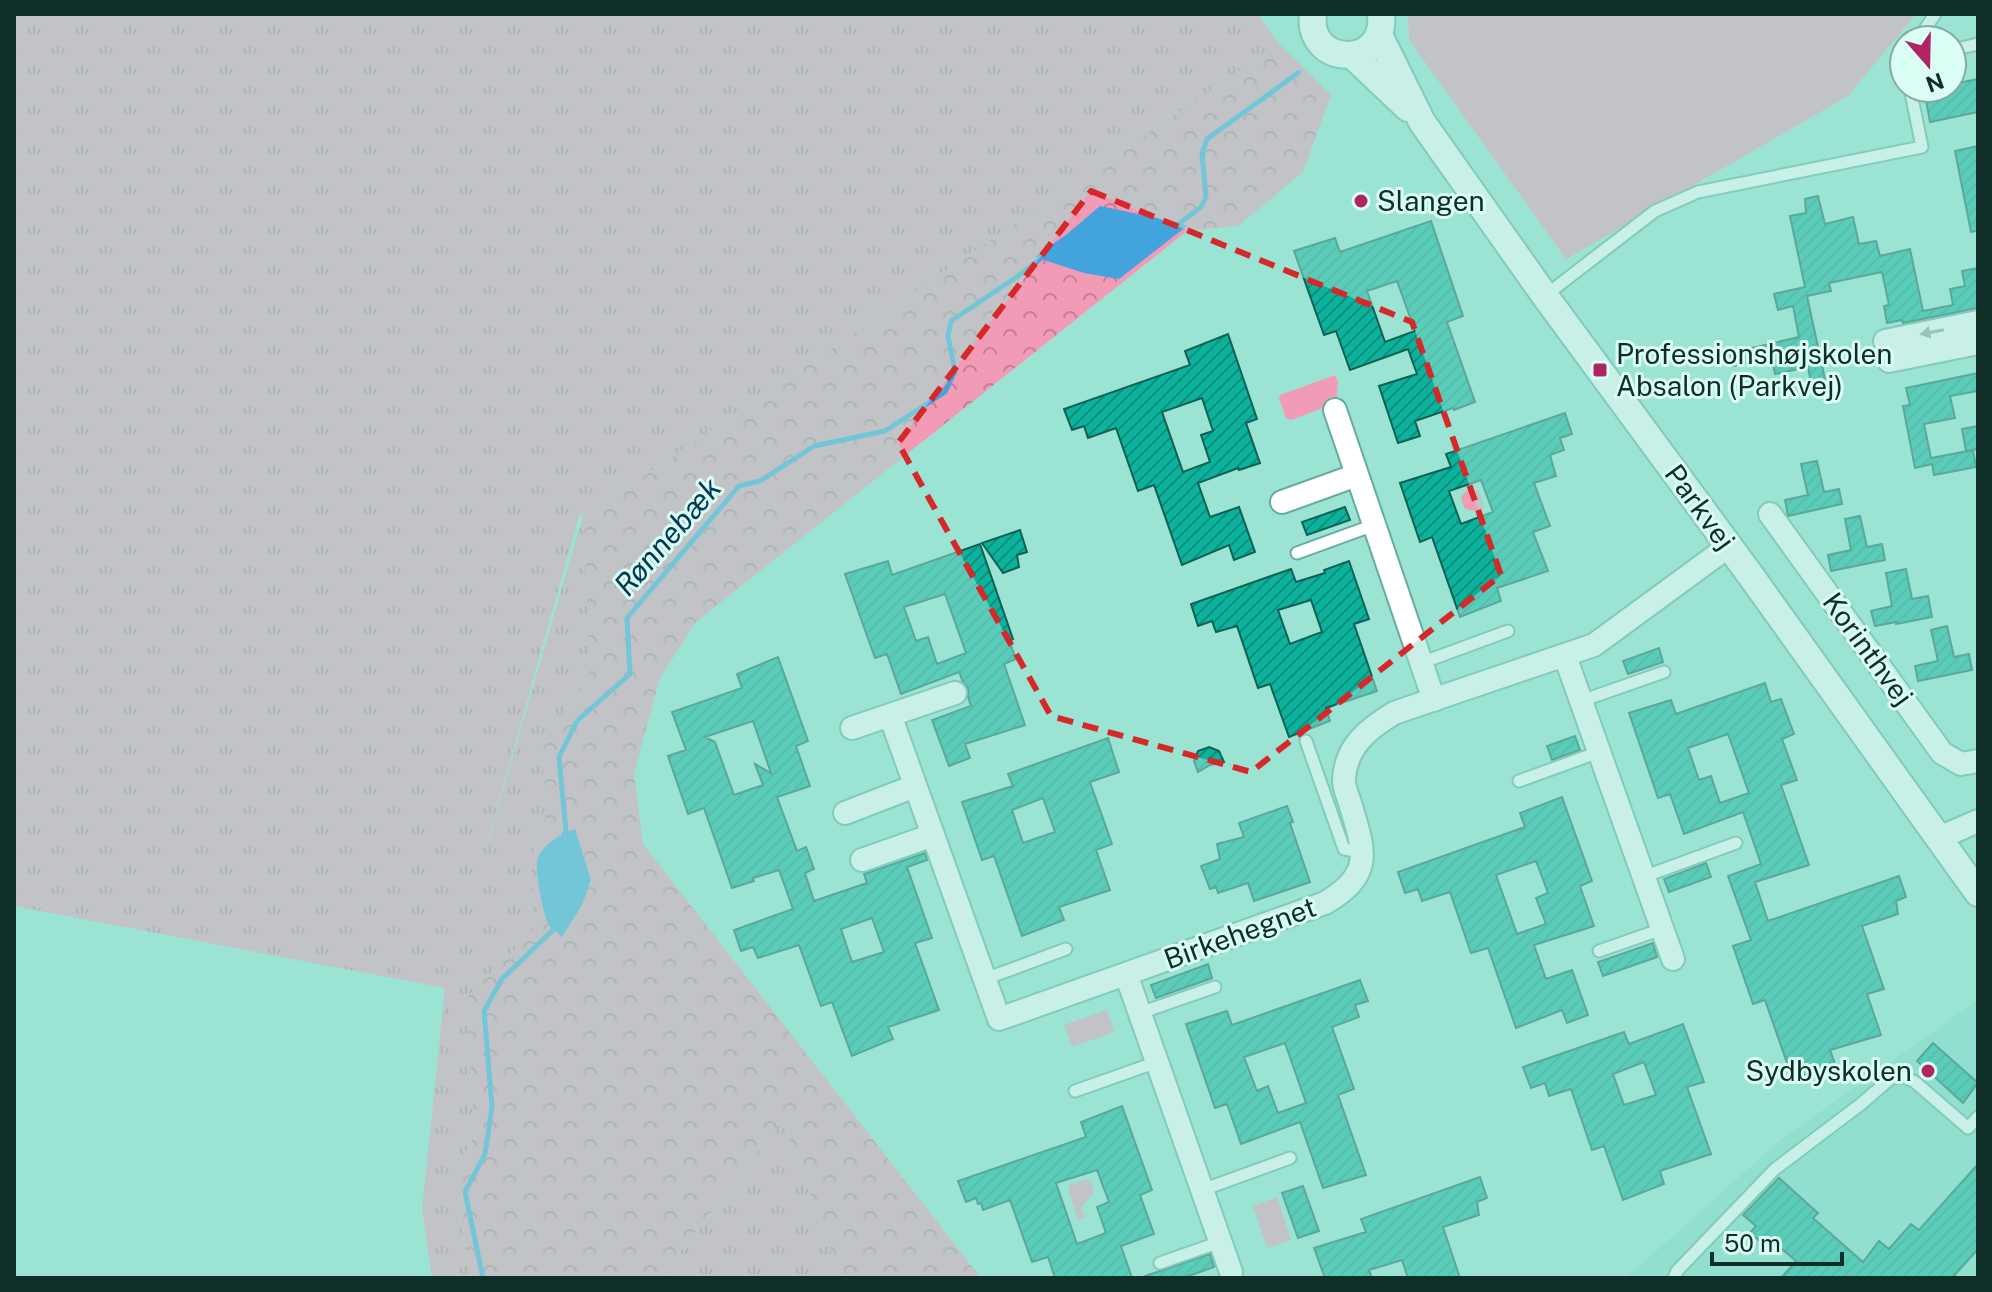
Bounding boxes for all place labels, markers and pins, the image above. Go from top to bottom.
place label: Slangen [1377,184,1485,217]
marker: Slangen [1352,192,1370,210]
place label: Professionshøjskolen Absalon (Parkvej) [1616,337,1893,402]
marker: Professionshøjskolen Absalon (Parkvej) [1591,361,1609,379]
place label: Sydbyskolen [1745,1054,1912,1087]
marker: Sydbyskolen [1919,1062,1937,1080]

